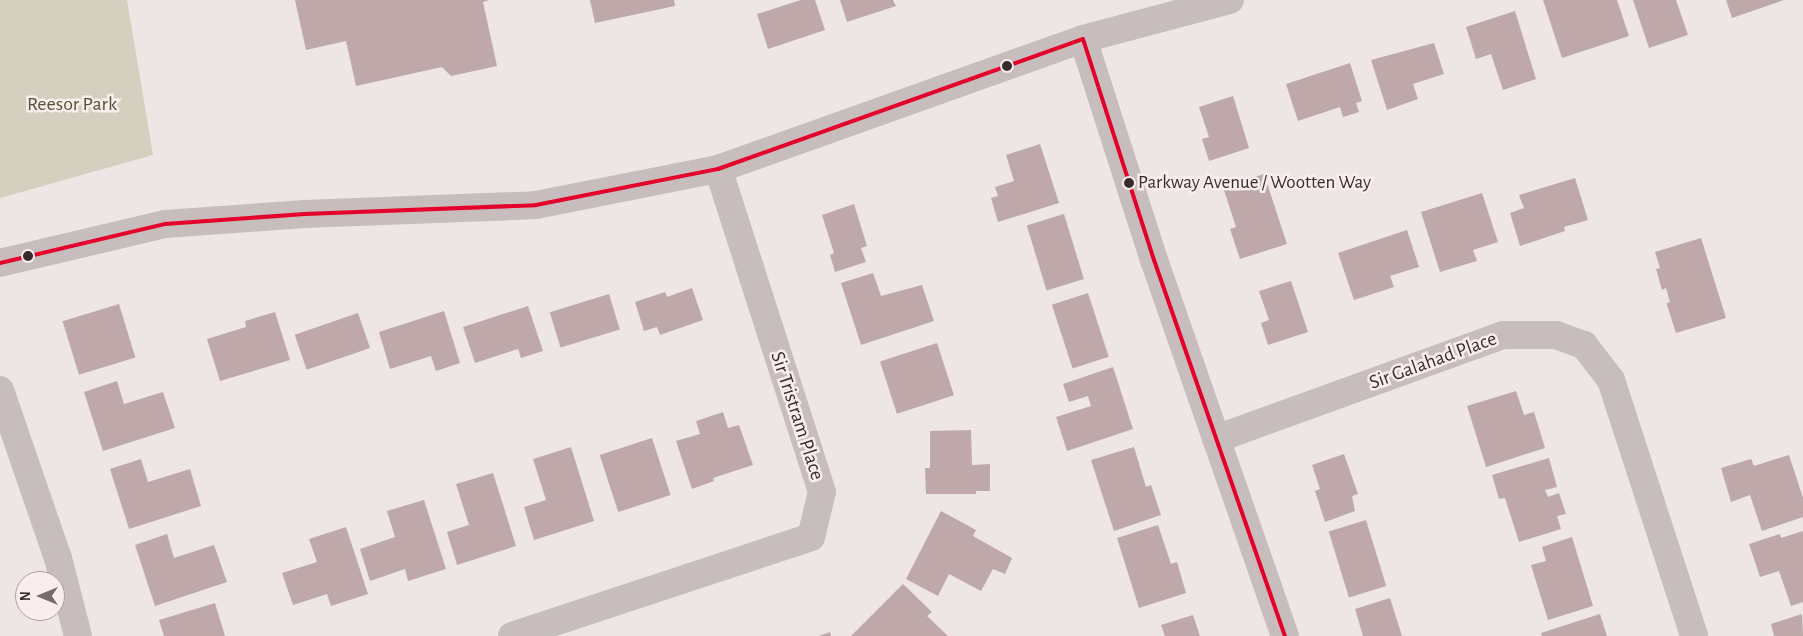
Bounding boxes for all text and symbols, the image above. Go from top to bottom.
unlabelled marker [1002,61,1012,71]
park label: Reesor Park [27,92,117,116]
place label: Parkway Avenue / Wootten Way [1138,172,1371,194]
marker: Parkway Avenue / Wootten Way [1124,178,1134,188]
unlabelled marker [23,251,33,261]
street label: Sir Galahad Place [1366,327,1500,395]
street label: Sir Tristram Place [765,349,829,483]
north arrow [15,571,65,621]
text: N [19,591,33,601]

